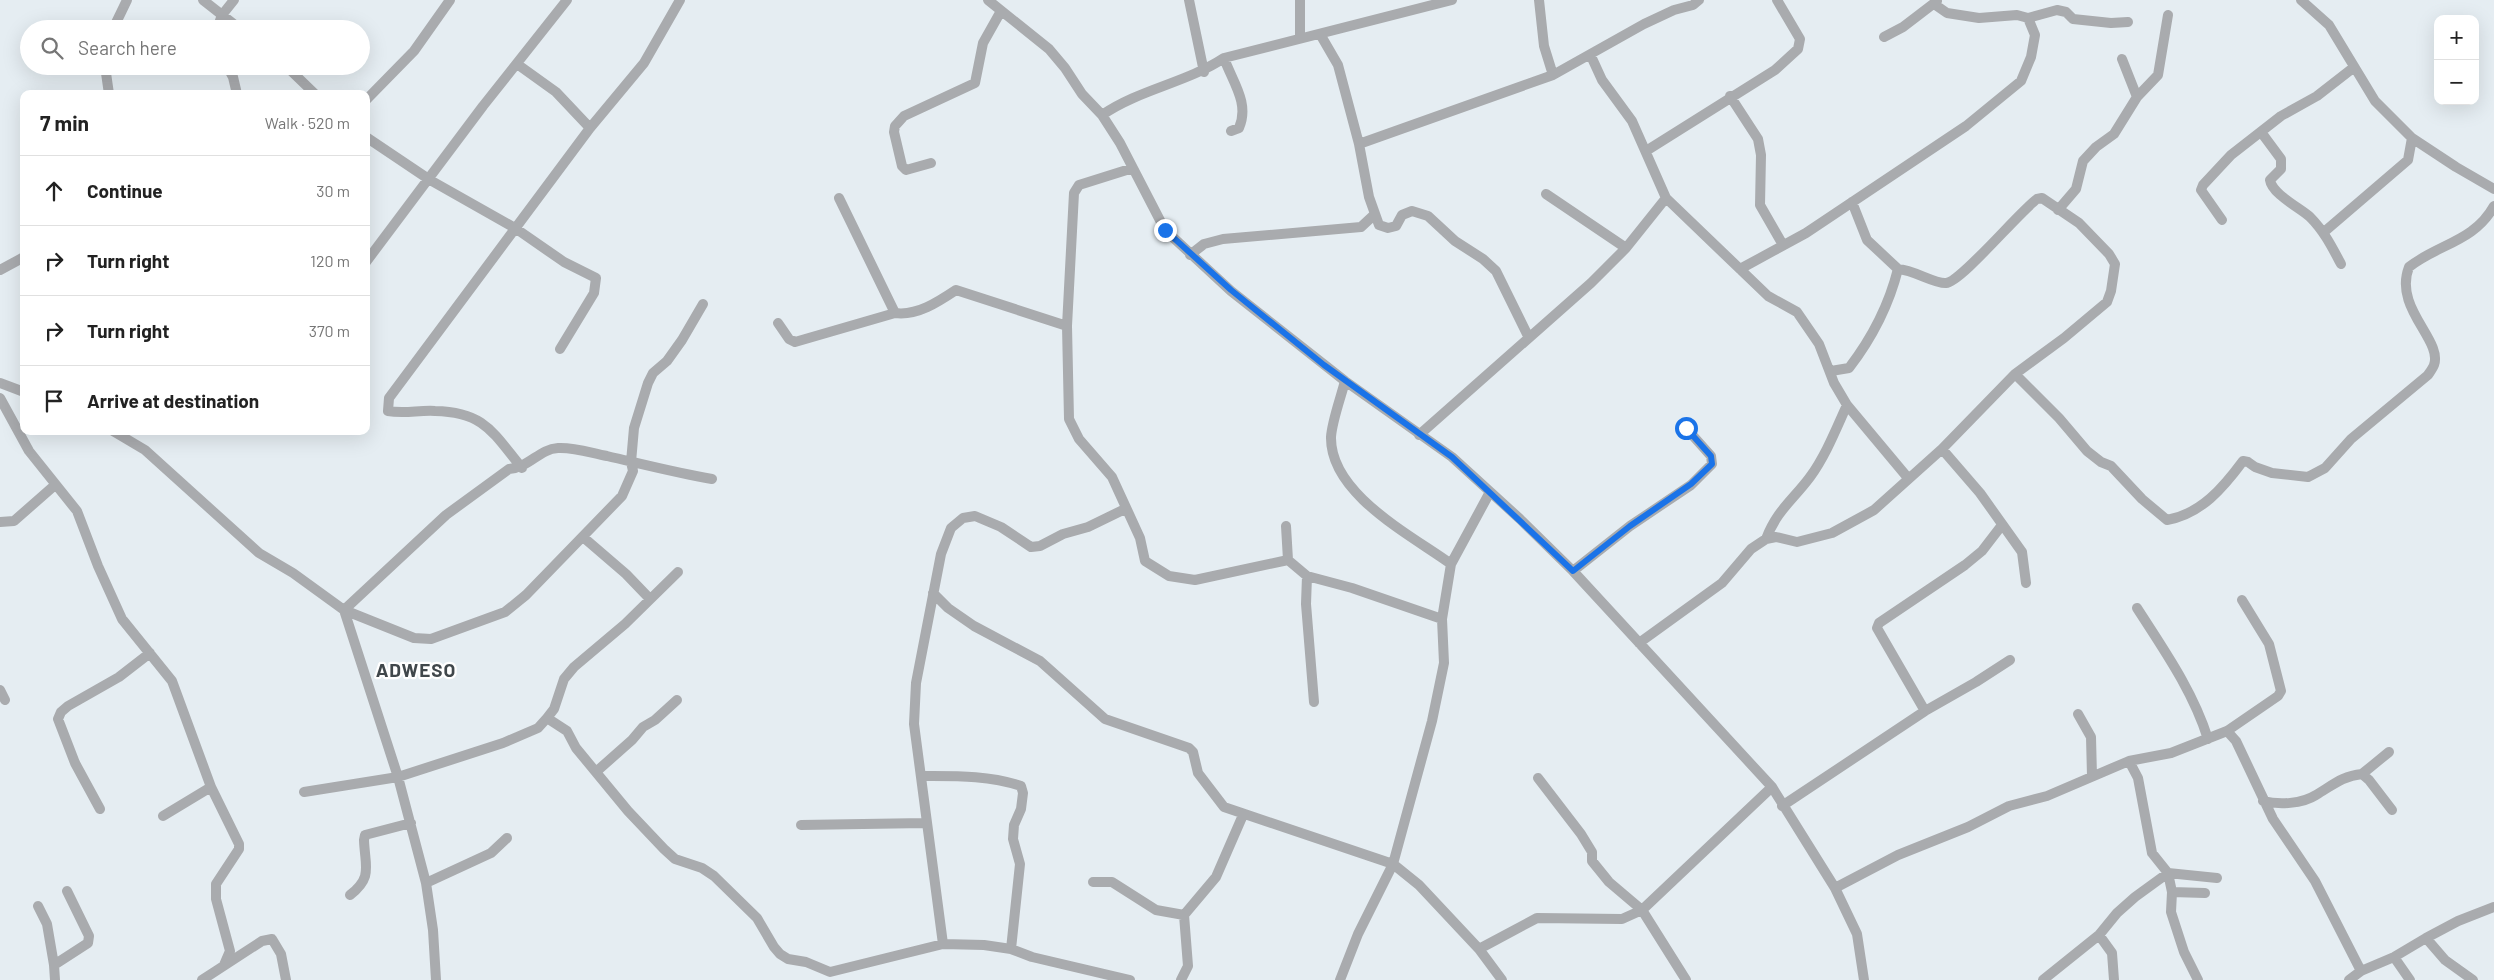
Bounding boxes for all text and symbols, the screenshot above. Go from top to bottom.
map controls [2434,15,2479,105]
button: + [2434,15,2479,60]
search box [20,20,370,75]
icon: search [38,34,66,62]
text: Search here [78,36,177,59]
button: − [2434,60,2479,105]
text: 7 min [40,110,89,135]
text: Walk · 520 m [265,113,350,132]
icon: ahead [40,177,68,205]
text: Continue [87,179,163,202]
text: 30 m [316,181,350,200]
route end [1154,219,1177,242]
icon: right [40,247,68,275]
text: Turn right [87,249,169,272]
text: 120 m [310,251,350,270]
icon: right [40,317,68,345]
text: Turn right [87,319,169,342]
text: 370 m [309,321,350,340]
icon: arrive [40,387,68,415]
text: Arrive at destination [87,389,259,412]
route start [1675,417,1698,440]
district label: ADWESO [376,658,456,681]

